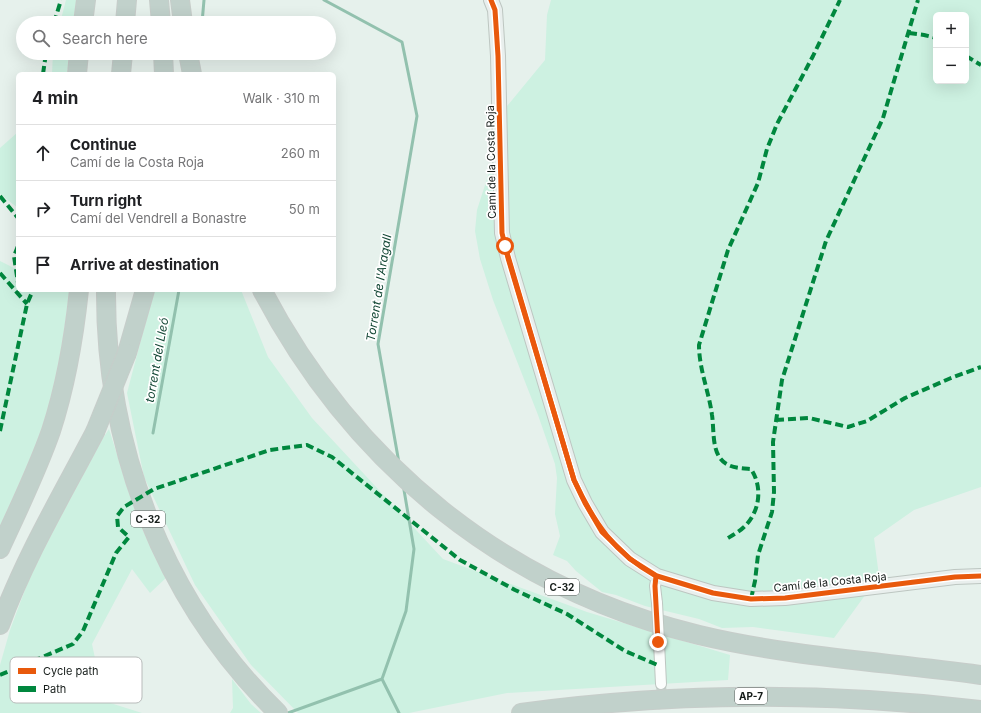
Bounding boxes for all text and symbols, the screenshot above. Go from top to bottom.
map controls [933,12,969,84]
button: + [933,12,969,48]
search box [16,16,336,60]
icon: search [30,27,52,49]
text: Search here [62,29,148,48]
button: − [933,48,969,84]
text: 4 min [32,88,78,108]
text: Walk · 310 m [243,90,320,106]
street label: Camí de la Costa Roja [483,105,499,219]
text: Continue [70,135,137,154]
icon: ahead [32,142,54,164]
text: 260 m [281,145,320,161]
text: Camí de la Costa Roja [70,154,204,170]
text: Turn right [70,191,142,210]
icon: right [32,198,54,220]
text: 50 m [289,201,320,217]
text: Camí del Vendrell a Bonastre [70,210,247,226]
water label: Torrent de l'Aragall [363,233,394,342]
route start [496,237,514,255]
icon: arrive [32,254,54,276]
text: Arrive at destination [70,255,219,274]
water label: torrent del Lleó [142,316,171,403]
road number: C-32 [131,511,165,527]
street label: Camí de la Costa Roja [773,569,887,595]
road number: C-32 [545,579,579,595]
route end [649,633,667,651]
legend [10,657,142,703]
text: Cycle path [43,664,99,678]
text: Path [43,682,66,696]
road number: AP-7 [735,688,767,704]

